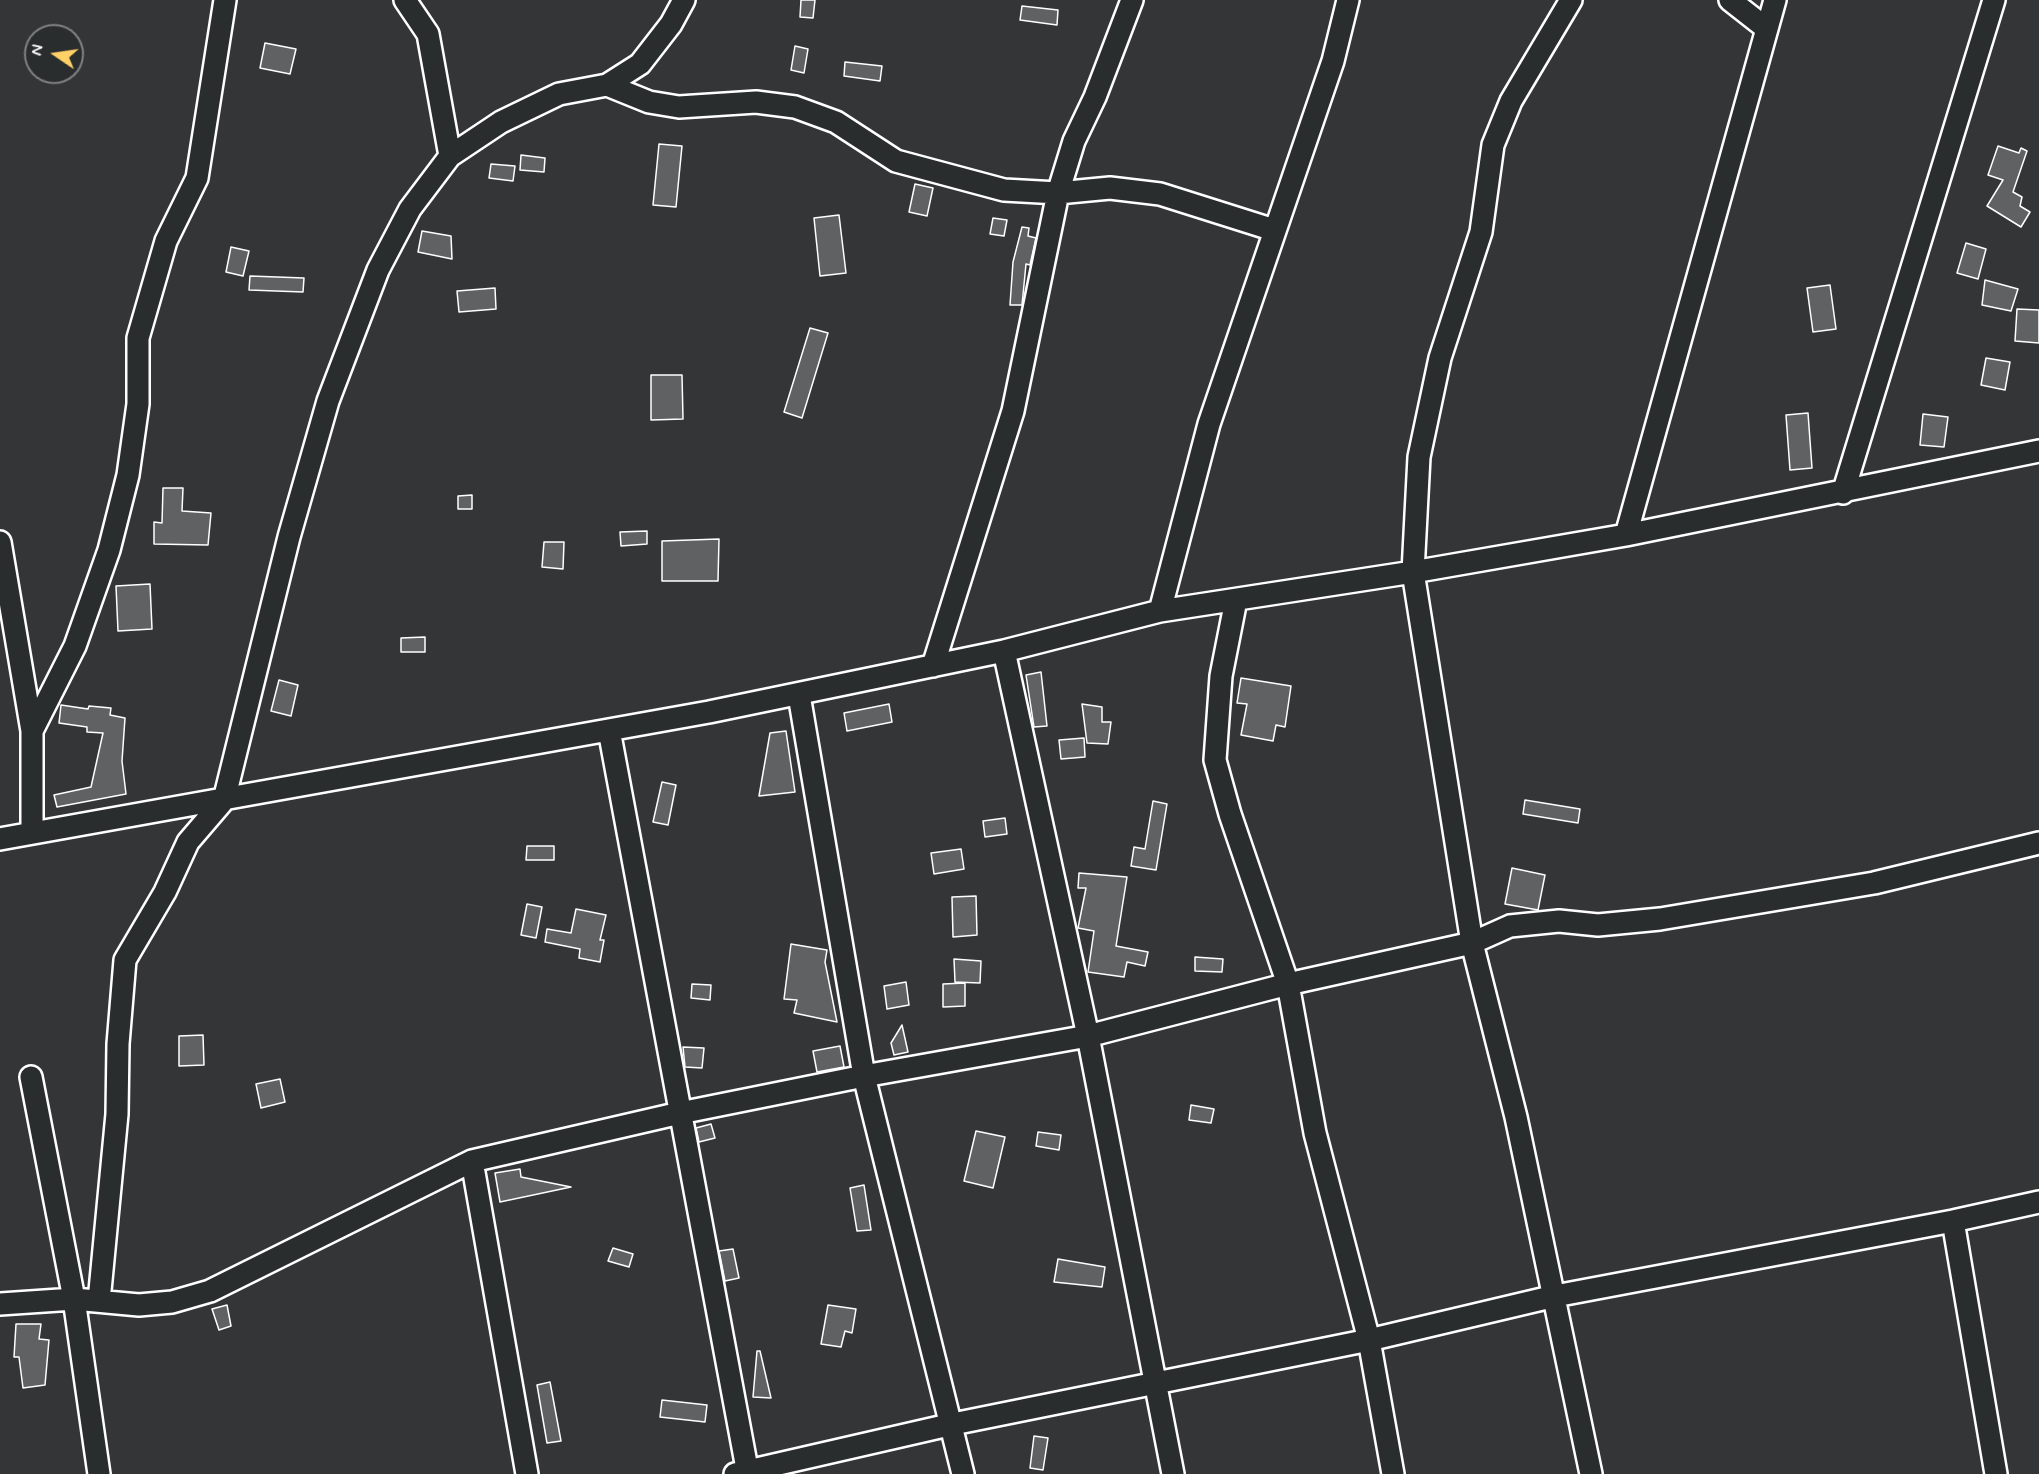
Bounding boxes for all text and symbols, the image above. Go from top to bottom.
north arrow [24,24,84,84]
text: N [26,43,49,58]

